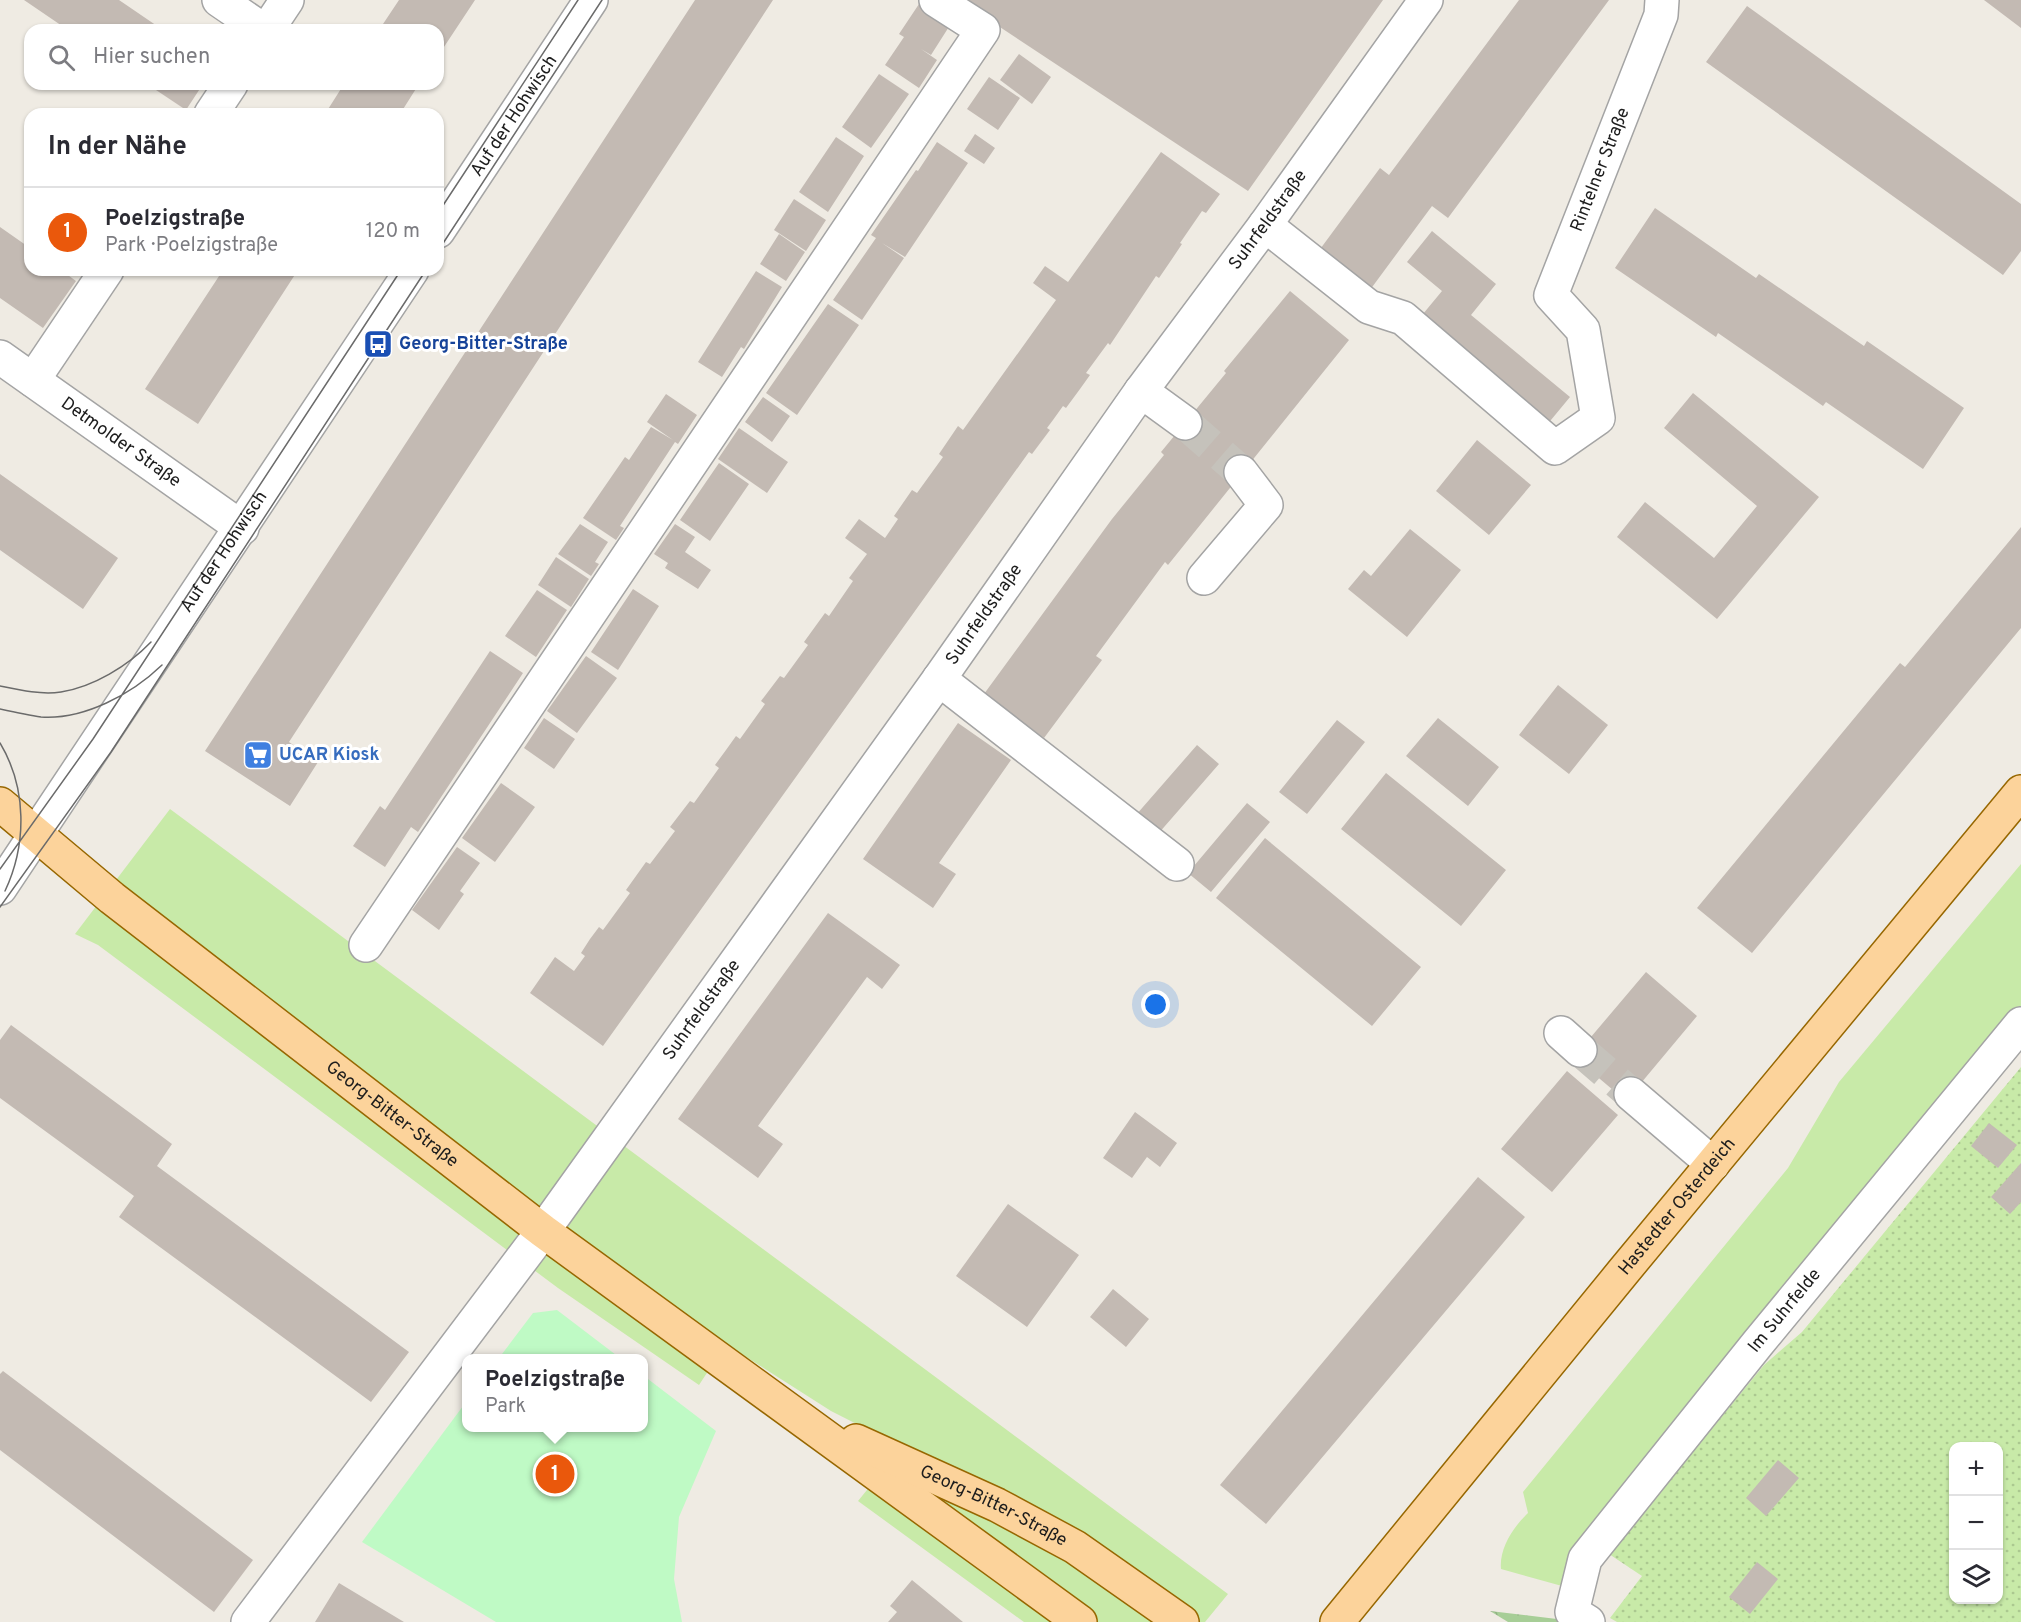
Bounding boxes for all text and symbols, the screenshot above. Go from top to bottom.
search box [24,24,444,90]
icon: search [45,41,78,74]
text: Hier suchen [93,44,210,71]
street label: Auf der Hohwisch [466,51,563,181]
street label: Rintelner Straße [1566,104,1635,235]
text: In der Nähe [48,131,187,164]
street label: Suhrfeldstraße [1224,165,1312,275]
text: Poelzigstraße [105,206,245,233]
text: 1 [64,219,72,245]
text: 120 m [366,219,420,245]
text: Park · Poelzigstraße [105,233,278,259]
bus stop icon: Georg-Bitter-Straße [362,328,394,360]
place label: Georg-Bitter-Straße [399,333,568,356]
street label: Detmolder Straße [56,392,185,493]
street label: Auf der Hohwisch [175,487,273,617]
street label: Suhrfeldstraße [941,559,1028,670]
supermarket icon: UCAR Kiosk [242,739,274,771]
place label: UCAR Kiosk [279,744,379,767]
street label: Suhrfeldstraße [658,955,746,1065]
your location [1141,990,1170,1019]
street label: Georg-Bitter-Straße [321,1056,463,1173]
street label: Hastedter Osterdeich [1614,1133,1741,1280]
street label: Im Suhrfelde [1743,1264,1826,1358]
popup [462,1354,648,1432]
text: Poelzigstraße [485,1367,625,1394]
text: Park [485,1394,526,1420]
map controls [1949,1442,2003,1604]
button: + [1949,1442,2003,1496]
pin: 1 [536,1452,574,1496]
street label: Georg-Bitter-Straße [916,1460,1071,1552]
button: − [1949,1496,2003,1550]
button: layers [1949,1550,2003,1604]

